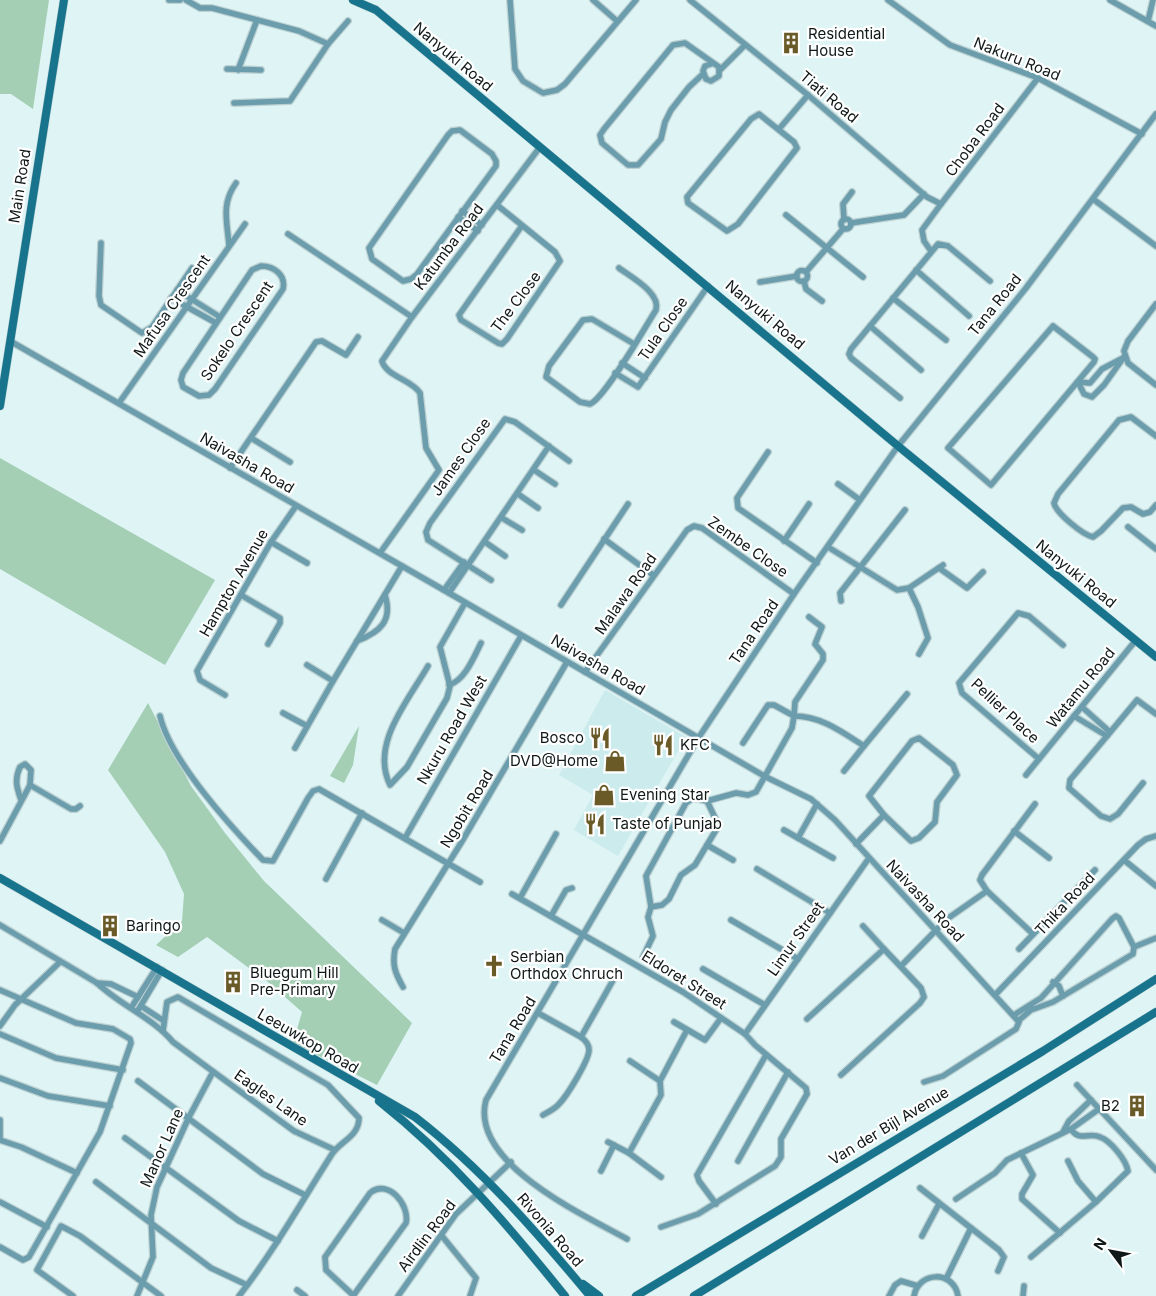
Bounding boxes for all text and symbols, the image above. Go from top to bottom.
street label: Nanyuki Road [410,18,497,95]
place label: Residential House [808,24,885,60]
building icon: Residential House [778,30,804,56]
street label: Nakuru Road [971,33,1063,85]
street label: Tiati Road [796,67,863,127]
street label: Choba Road [941,99,1008,180]
street label: Main Road [4,147,35,224]
street label: Katumba Road [410,200,487,294]
street label: Mafusa Crescent [129,251,214,361]
street label: The Close [486,267,545,336]
street label: Tana Road [964,270,1026,340]
street label: Nanyuki Road [722,276,809,353]
street label: Sokelo Crescent [196,277,277,384]
street label: Tula Close [634,293,692,364]
street label: James Close [427,414,495,500]
street label: Naivasha Road [197,428,298,497]
street label: Zembe Close [704,512,792,581]
street label: Hampton Avenue [195,525,272,640]
street label: Nanyuki Road [1032,535,1120,612]
street label: Malawa Road [591,549,661,638]
street label: Tana Road [725,595,782,668]
street label: Naivasha Road [548,630,649,699]
street label: Watamu Road [1042,644,1119,732]
street label: Nkuru Road West [413,672,491,788]
street label: Pellier Place [967,674,1044,747]
restaurant icon: Bosco [587,725,613,751]
place label: Bosco [540,728,584,747]
restaurant icon: KFC [650,732,676,758]
place label: KFC [680,735,710,754]
shop icon: DVD@Home [602,748,628,774]
place label: DVD@Home [510,751,598,770]
street label: Ngobit Road [436,766,497,851]
shop icon: Evening Star [591,782,617,808]
place label: Evening Star [620,785,710,804]
restaurant icon: Taste of Punjab [582,811,608,837]
place label: Taste of Punjab [612,814,722,833]
street label: Naivasha Road [882,856,968,946]
street label: Thika Road [1031,868,1099,939]
street label: Limur Street [763,898,828,980]
building icon: Baringo [97,913,123,939]
place label: Baringo [126,916,181,935]
street label: Eldoret Street [638,946,730,1013]
place label: Serbian Orthdox Chruch [510,947,623,983]
church icon: Serbian Orthdox Chruch [481,953,507,979]
place label: Bluegum Hill Pre-Primary [250,963,339,999]
building icon: Bluegum Hill Pre-Primary [220,969,246,995]
street label: Tana Road [485,993,540,1067]
street label: Leeuwkop Road [254,1004,362,1077]
street label: Eagles Lane [231,1065,312,1130]
street label: Van der Bijl Avenue [825,1082,952,1169]
building icon: B2 [1124,1093,1150,1119]
place label: B2 [1101,1096,1120,1115]
street label: Manor Lane [136,1105,187,1190]
street label: Rivonia Road [513,1189,588,1271]
street label: Airdlin Road [393,1196,460,1275]
north arrow [1086,1226,1136,1276]
text: N [1090,1235,1110,1253]

